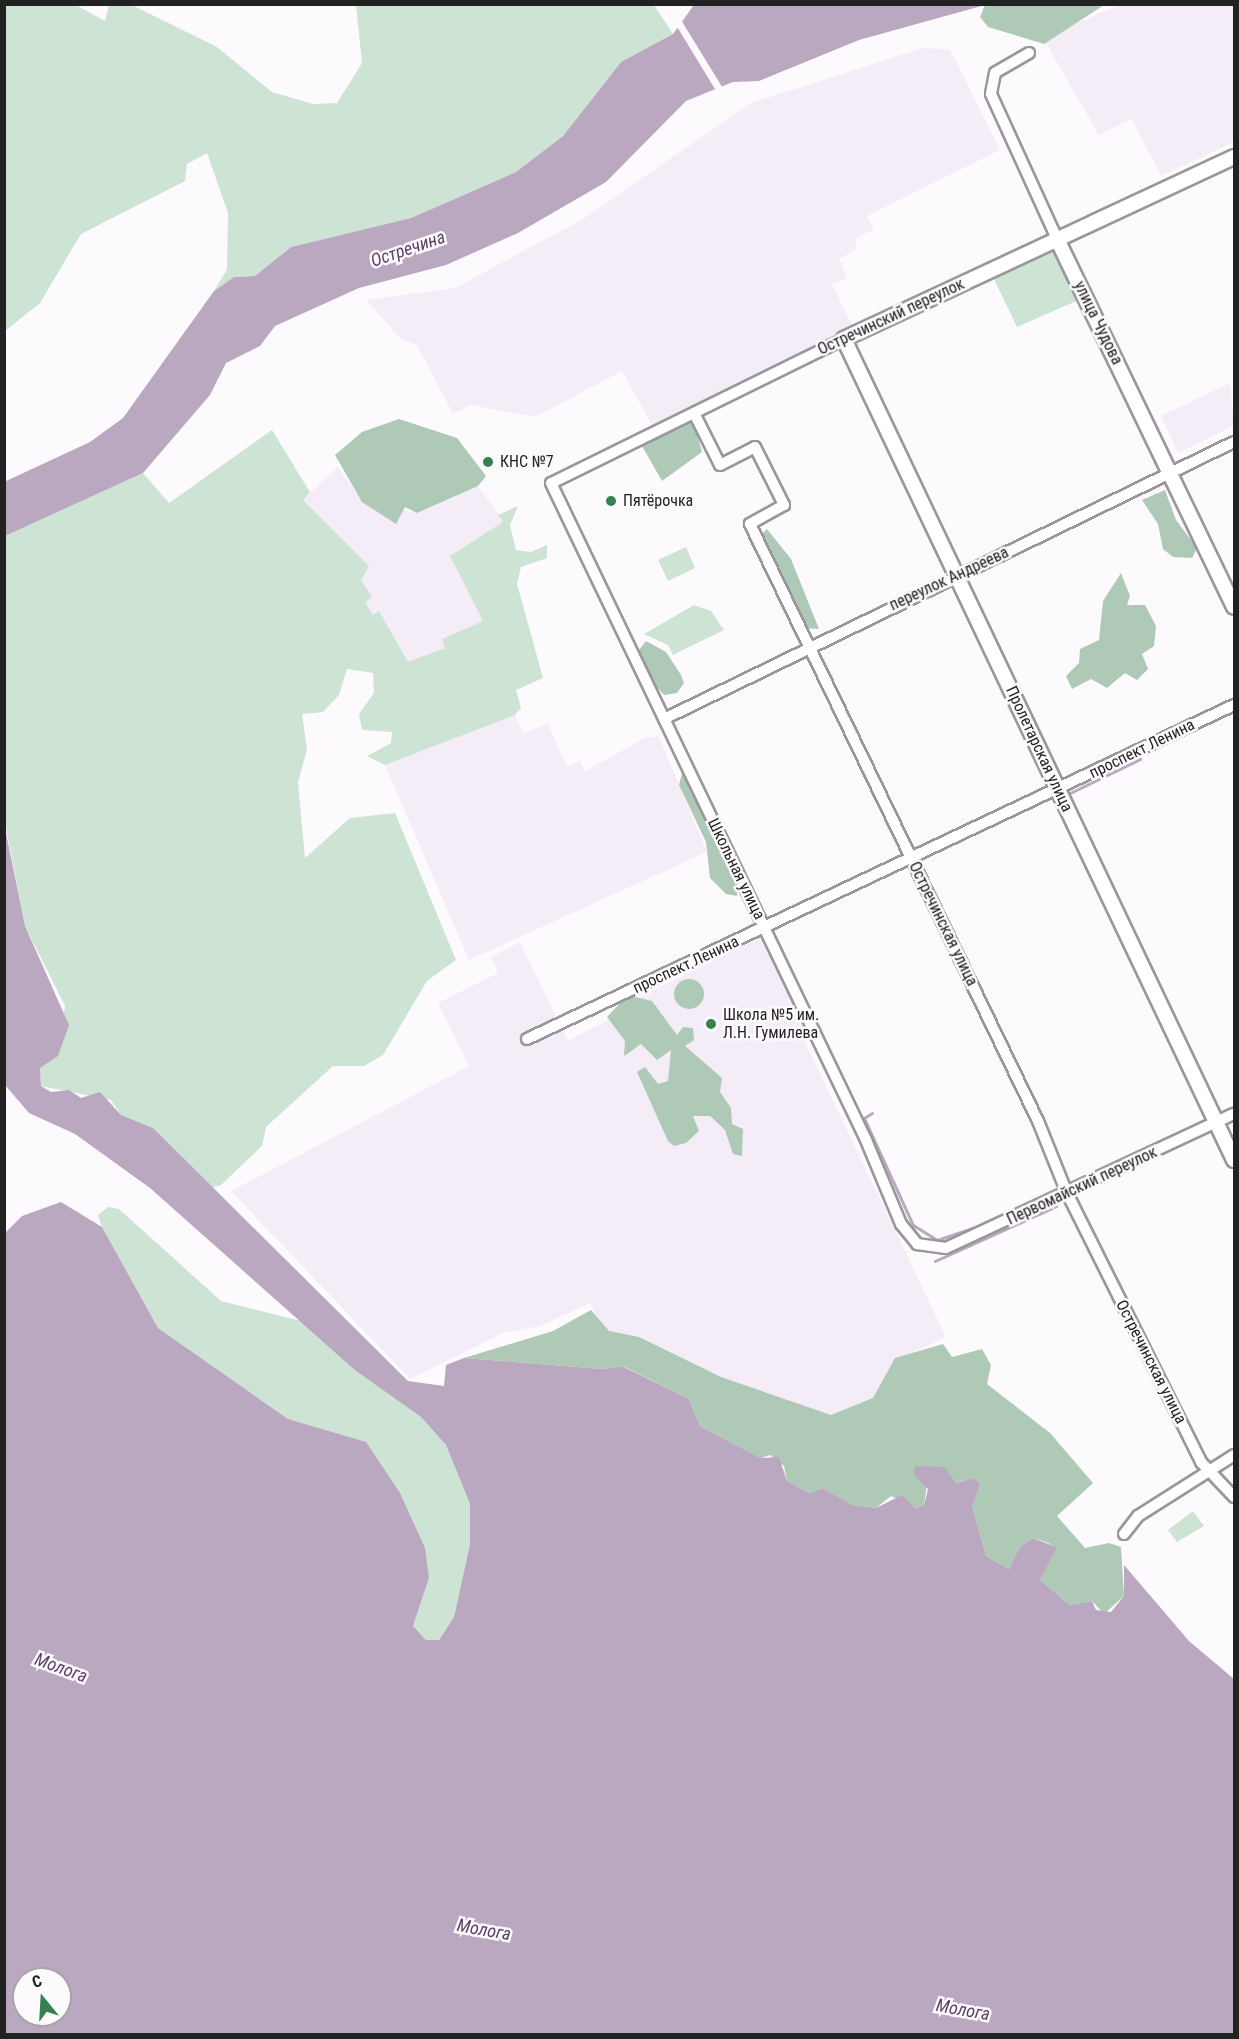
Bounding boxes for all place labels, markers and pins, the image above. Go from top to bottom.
place label: КНС №7 [500,452,554,472]
marker: КНС №7 [481,455,495,469]
place label: Пятёрочка [623,491,693,511]
marker: Пятёрочка [604,494,618,508]
place label: Школа №5 им. Л.Н. Гумилева [723,1005,819,1043]
marker: Школа №5 им. Л.Н. Гумилева [704,1017,718,1031]

